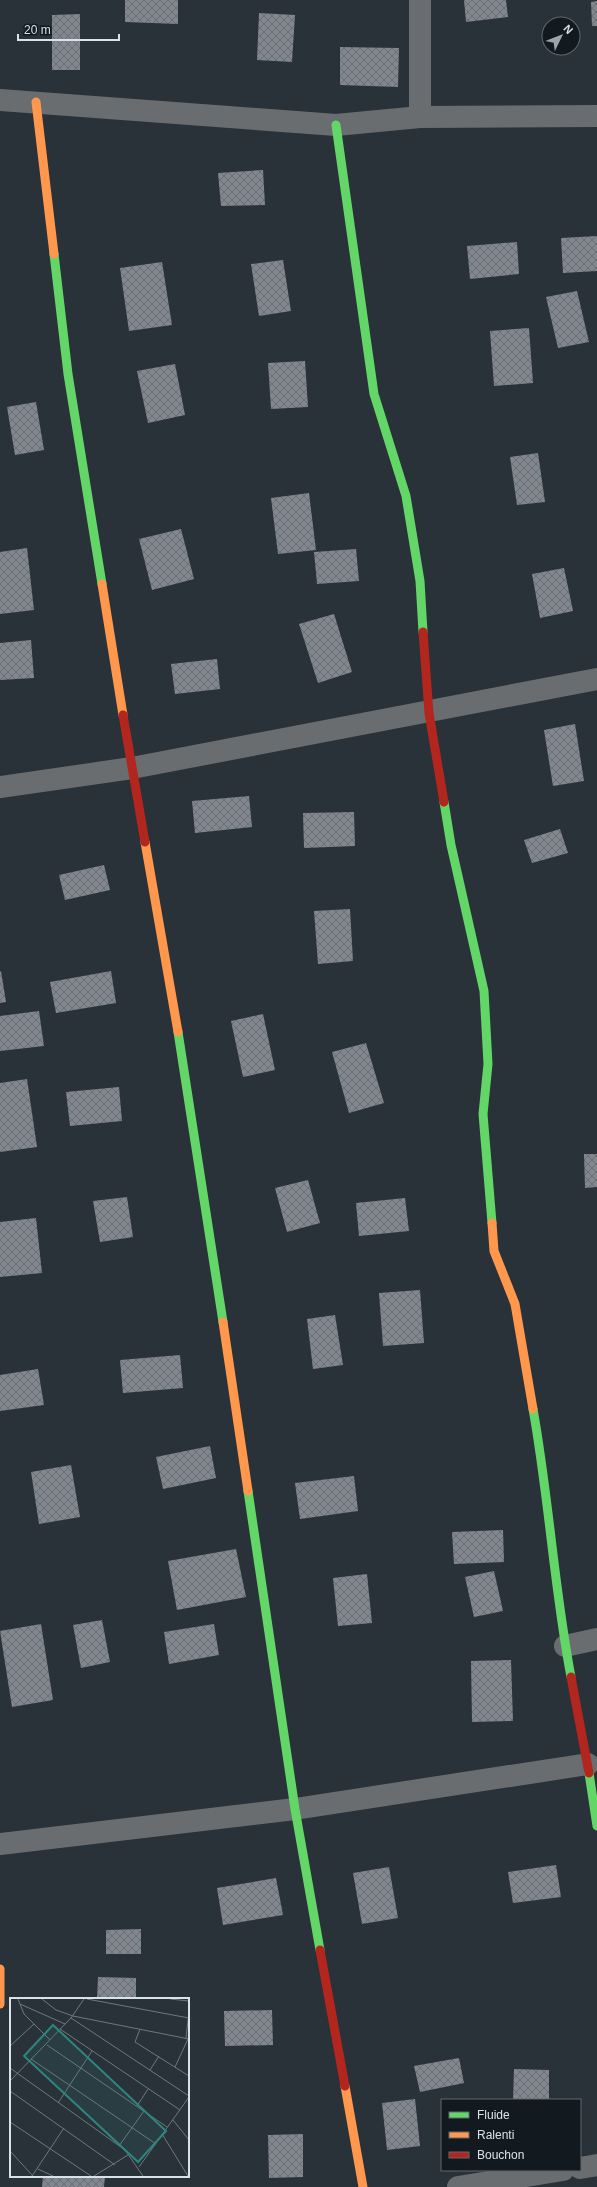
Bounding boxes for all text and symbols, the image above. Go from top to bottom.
scale bar [18,16,119,42]
north arrow [541,16,581,56]
text: N [561,22,575,36]
text: 20 m [24,23,51,37]
inset map [10,1998,189,2177]
legend [441,2099,581,2171]
text: Fluide [477,2108,510,2122]
text: Ralenti [477,2128,514,2142]
text: Bouchon [477,2148,524,2162]

